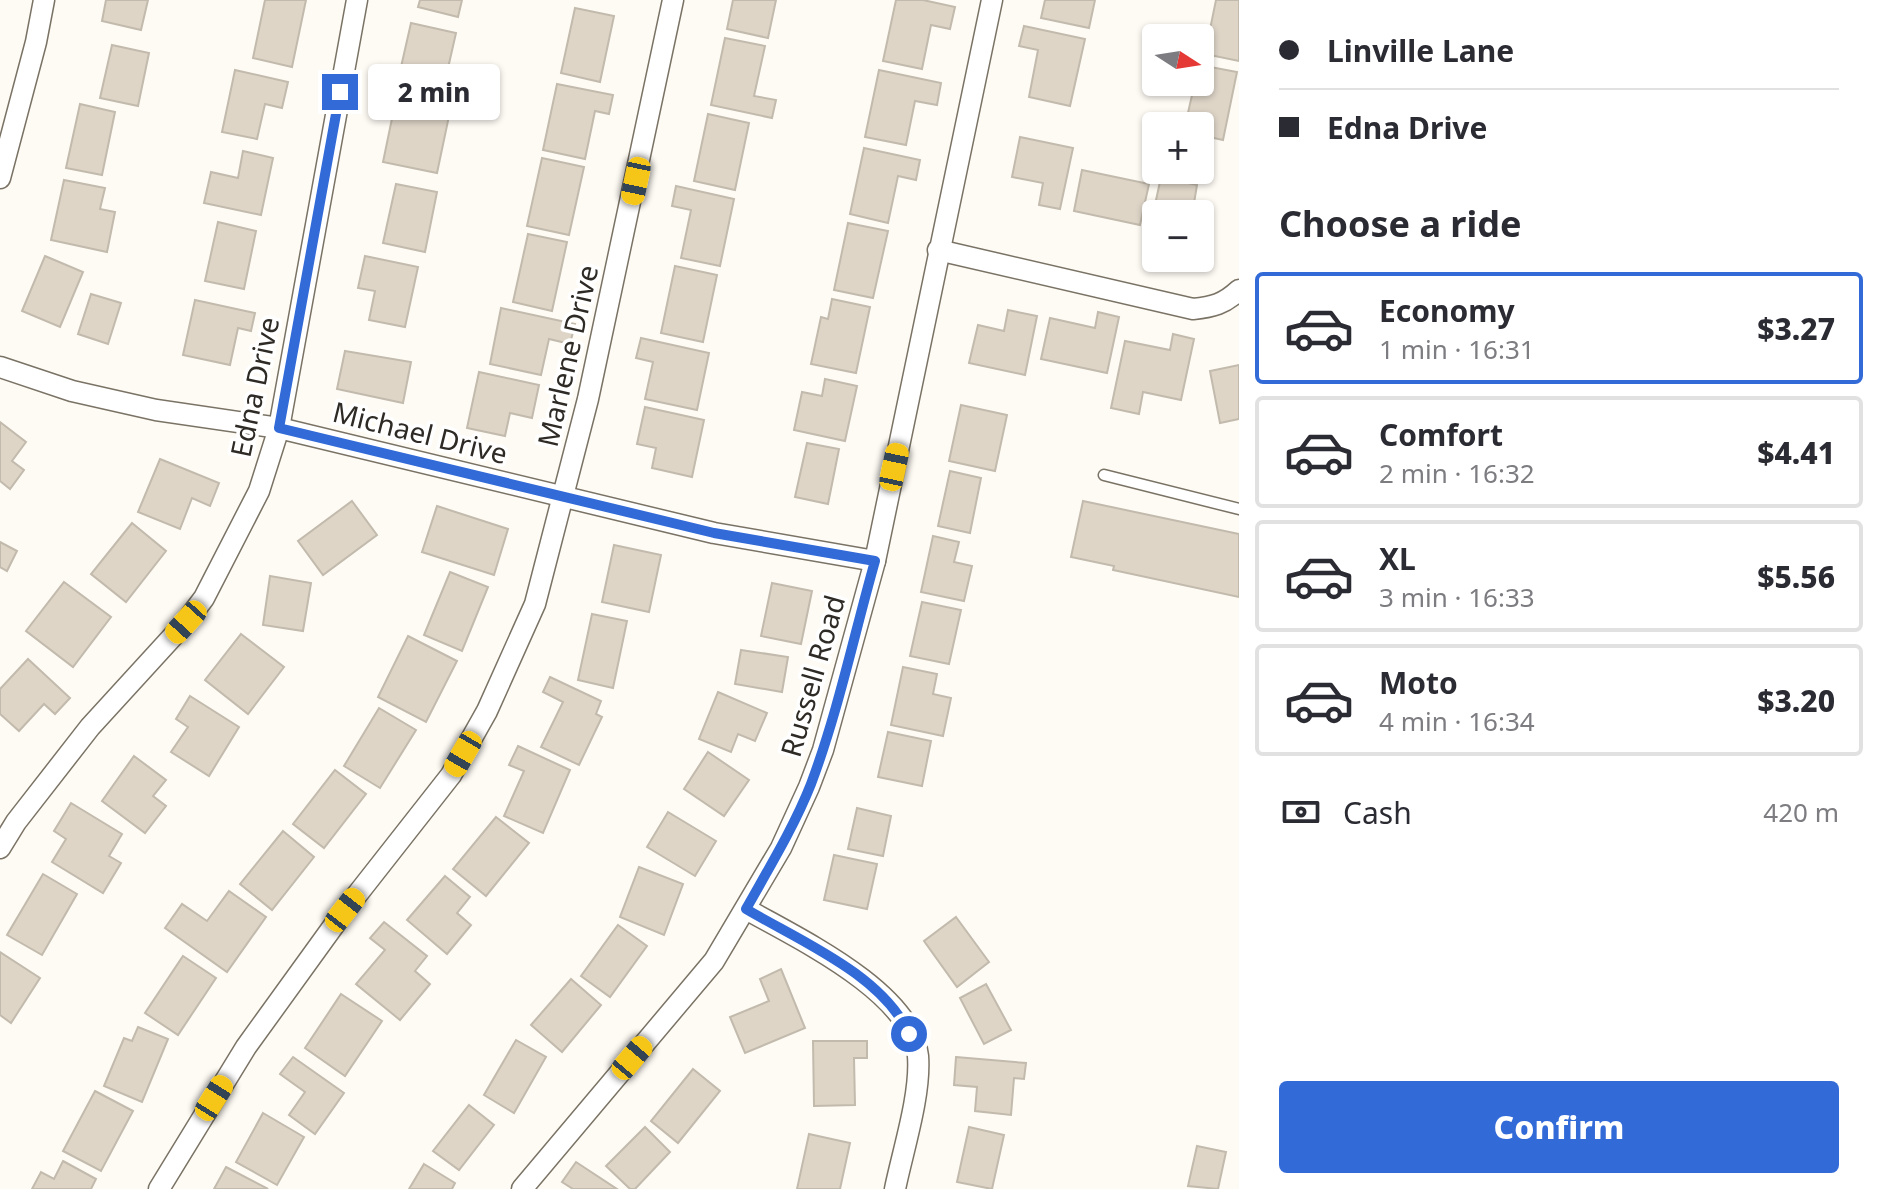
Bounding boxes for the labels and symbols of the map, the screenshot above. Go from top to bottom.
north arrow [1142,24,1214,96]
callout: 2 min [368,64,500,120]
route end [322,74,358,110]
car [619,155,653,207]
street label: Marlene Drive [528,261,606,450]
street label: Edna Drive [221,313,287,460]
street label: Michael Drive [329,392,511,472]
car [877,441,911,493]
street label: Russell Road [771,591,853,761]
car [161,596,211,648]
car [441,727,485,781]
car [321,884,369,936]
route start [891,1016,927,1052]
car [607,1032,657,1084]
car [191,1071,237,1125]

